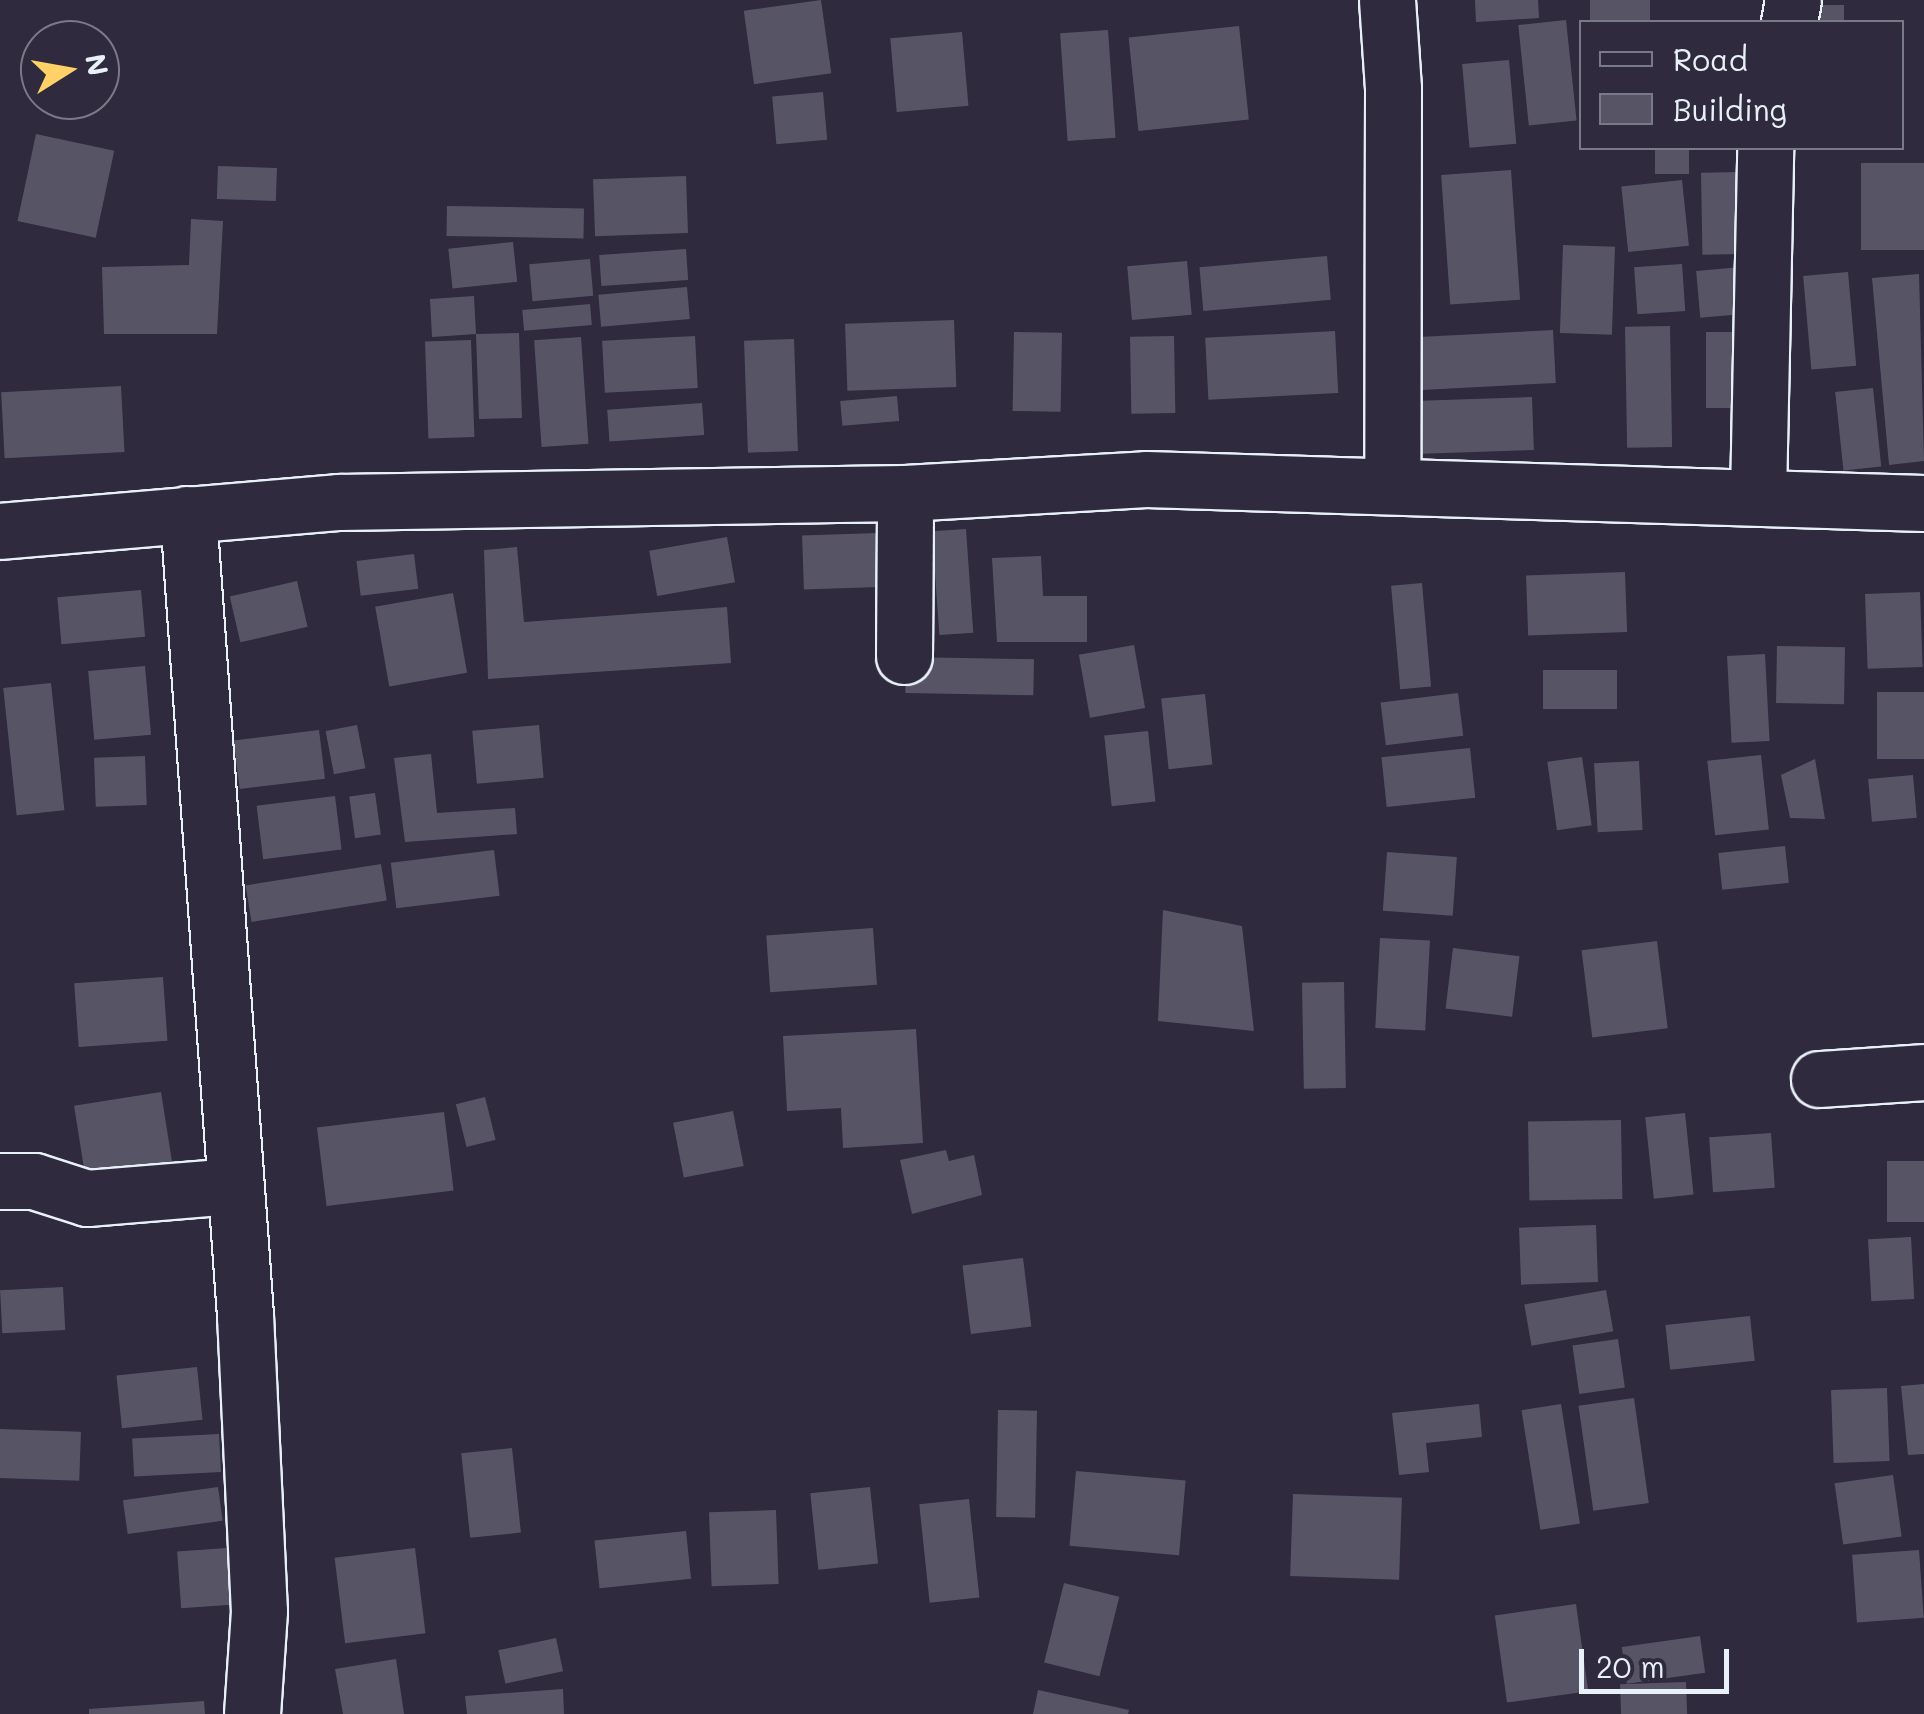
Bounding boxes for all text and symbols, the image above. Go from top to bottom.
north arrow [20,20,120,120]
legend [1579,20,1904,150]
text: Road [1673,39,1748,79]
text: N [78,51,117,79]
text: Building [1673,89,1787,129]
scale bar [1584,1629,1734,1691]
text: 20 m [1596,1646,1665,1686]

